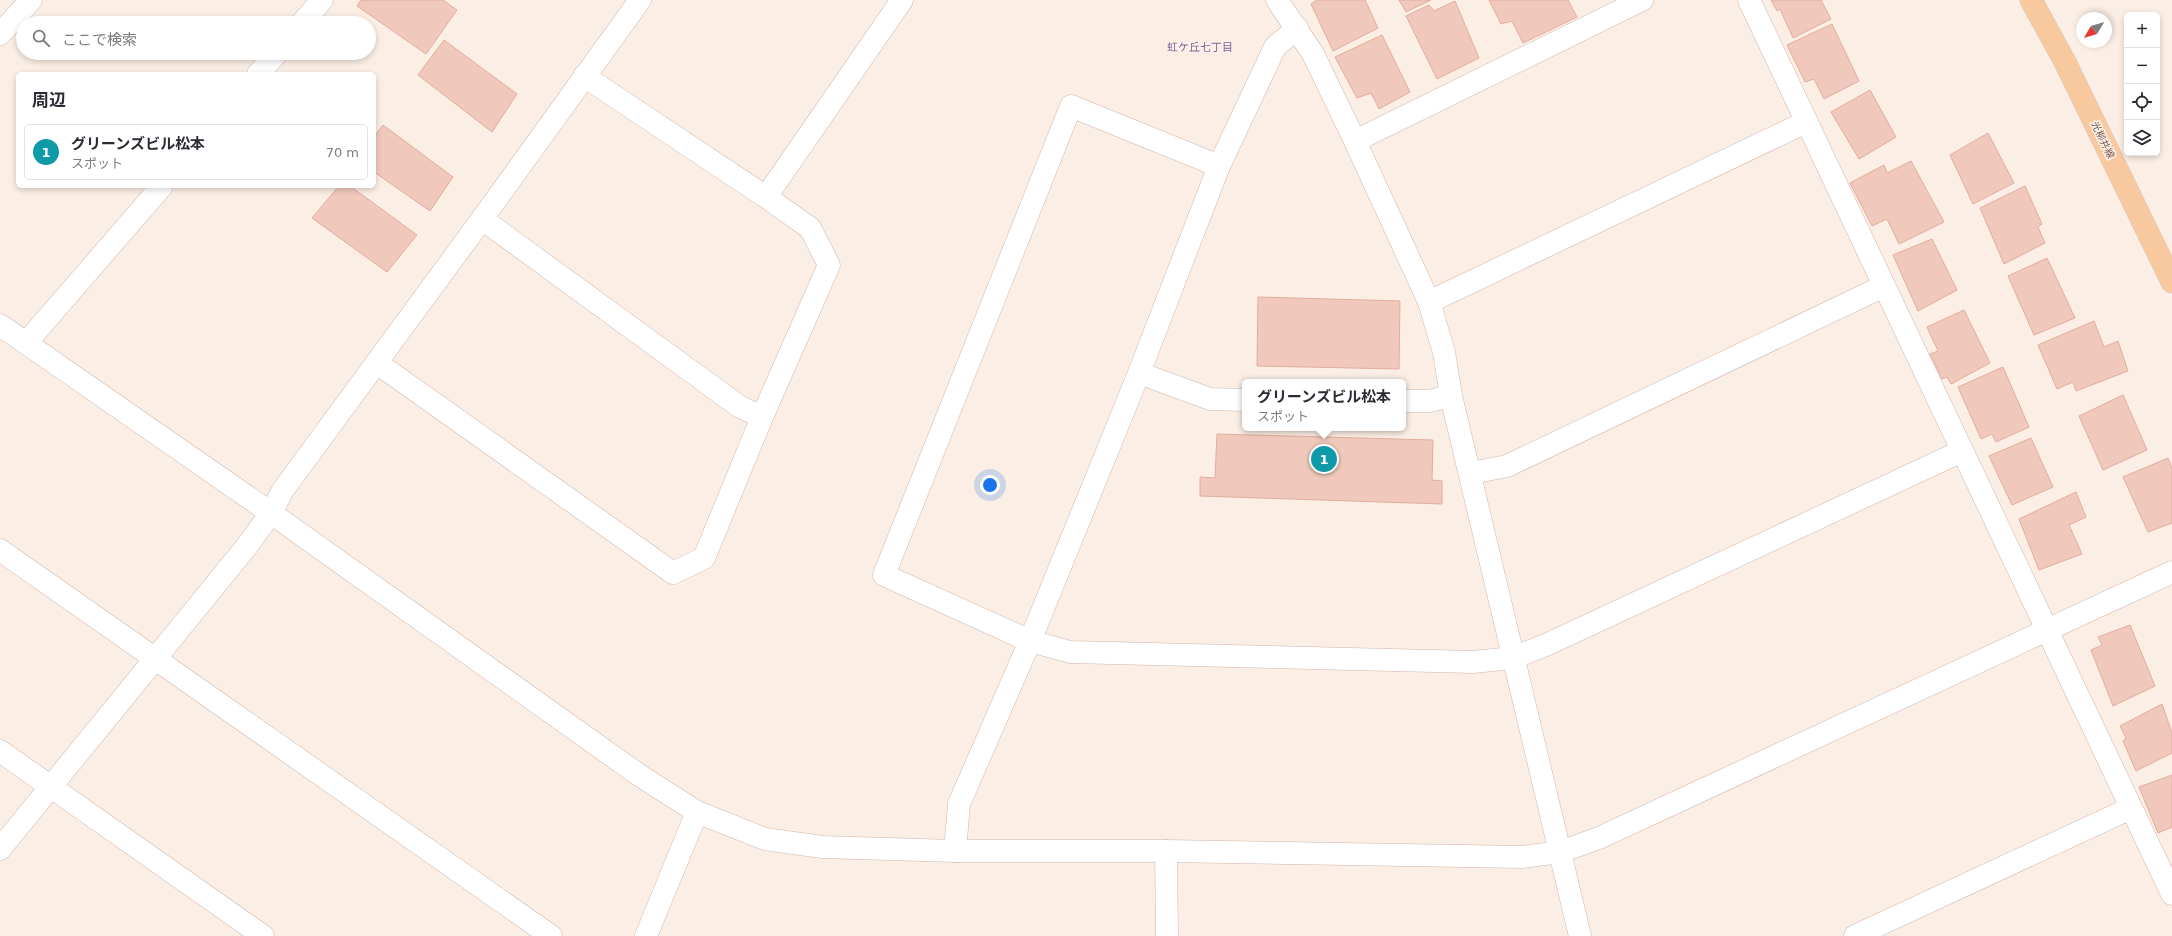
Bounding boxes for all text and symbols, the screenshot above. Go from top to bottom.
north arrow [2076,12,2112,48]
map controls [2124,12,2160,156]
button: + [2124,12,2160,48]
search box [16,16,376,60]
icon: search [30,27,52,49]
text: ここで検索 [62,31,137,49]
district label: 虹ケ丘七丁目 [1167,41,1233,54]
button: − [2124,48,2160,84]
button: locate [2124,84,2160,120]
text: 周辺 [32,90,66,110]
street label: 光柳井線 [2089,120,2117,160]
button: layers [2124,120,2160,156]
text: グリーンズビル松本 [71,135,205,153]
text: 1 [41,145,51,160]
text: 70 m [326,145,359,160]
text: スポット [71,156,123,171]
popup [1242,379,1406,431]
text: グリーンズビル松本 [1257,388,1391,406]
text: スポット [1257,409,1309,424]
pin: 1 [1311,444,1337,474]
your location [980,475,1000,495]

